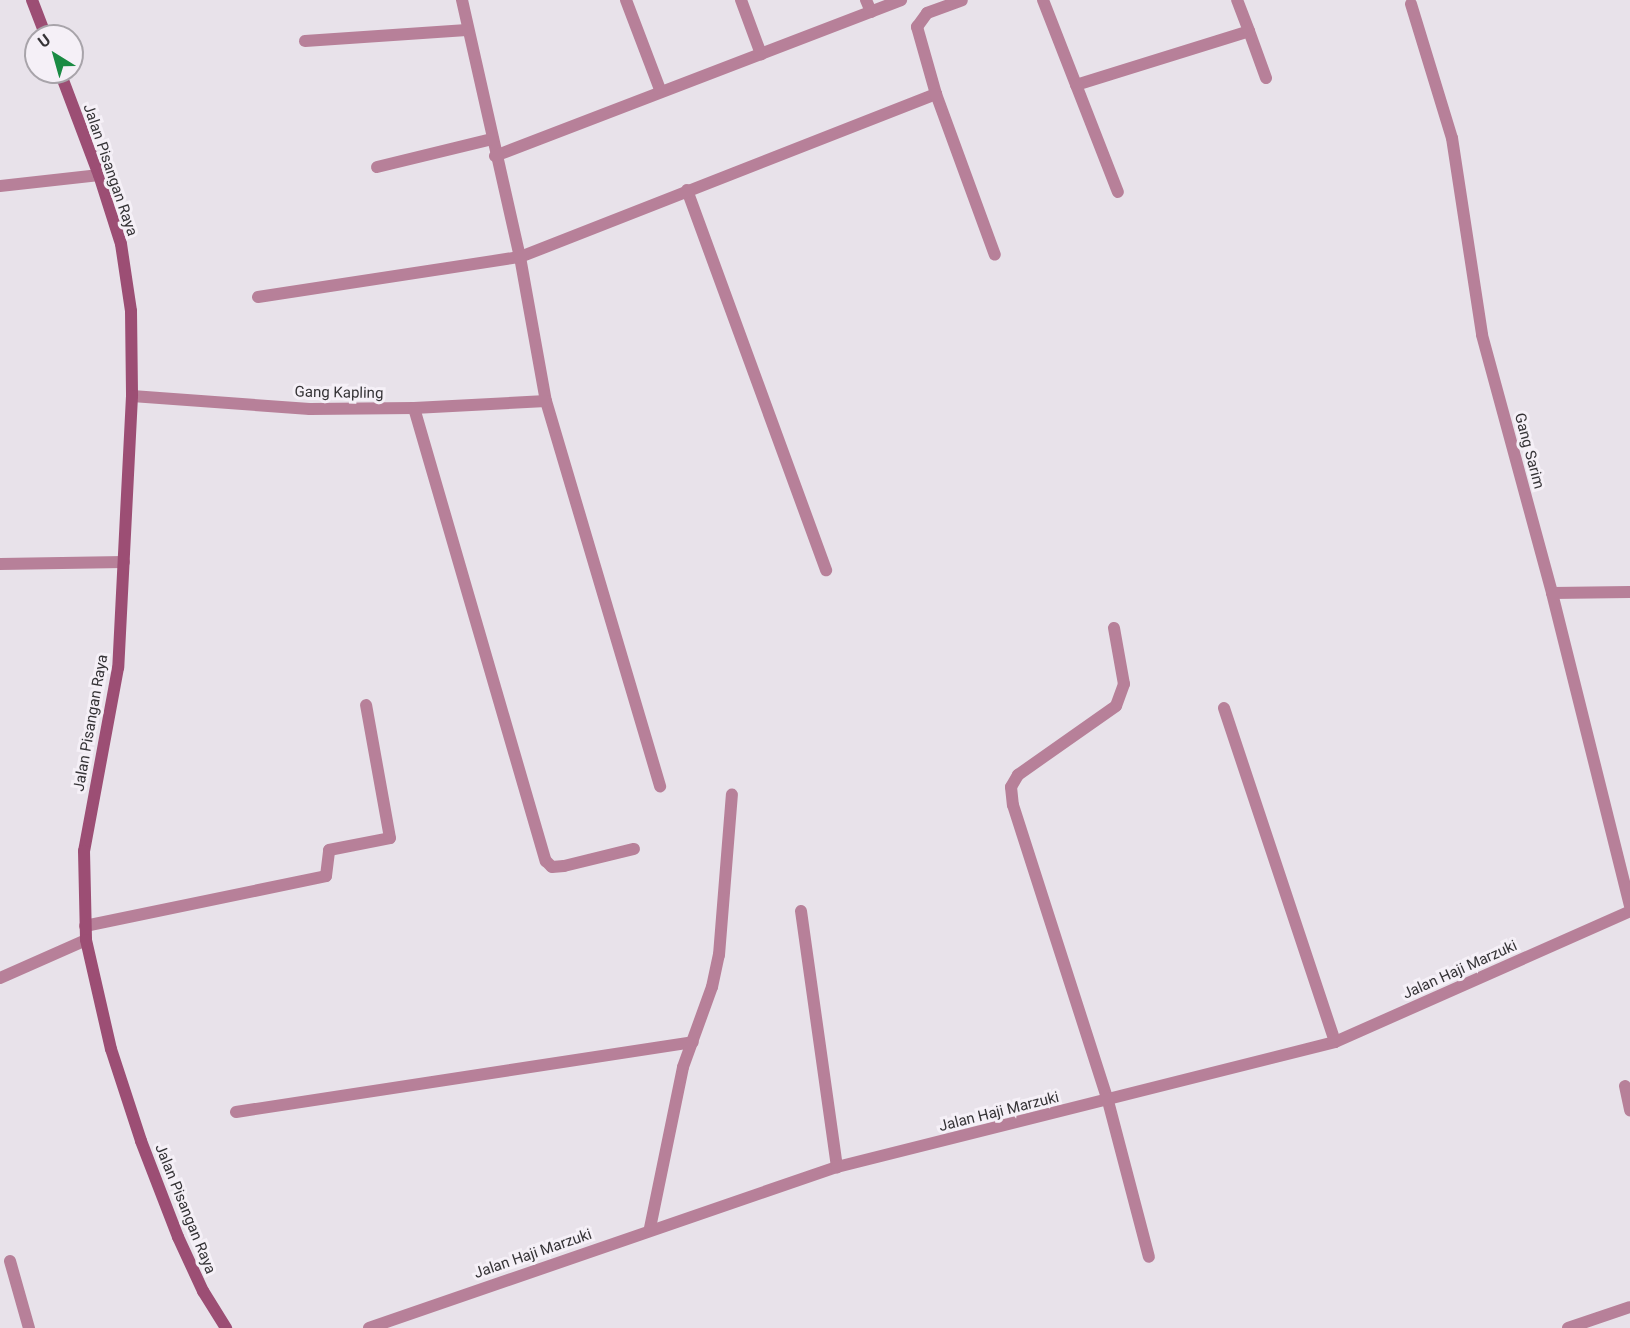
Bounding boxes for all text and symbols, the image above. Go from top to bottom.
north arrow [24,24,84,84]
text: U [34,30,54,52]
street label: Jalan Pisangan Raya [79,102,141,238]
street label: Gang Kapling [294,383,384,403]
street label: Gang Sarim [1510,411,1548,491]
street label: Jalan Pisangan Raya [70,653,112,793]
street label: Jalan Haji Marzuki [1400,937,1520,1003]
street label: Jalan Haji Marzuki [937,1088,1061,1136]
street label: Jalan Pisangan Raya [151,1141,219,1277]
street label: Jalan Haji Marzuki [472,1225,594,1283]

